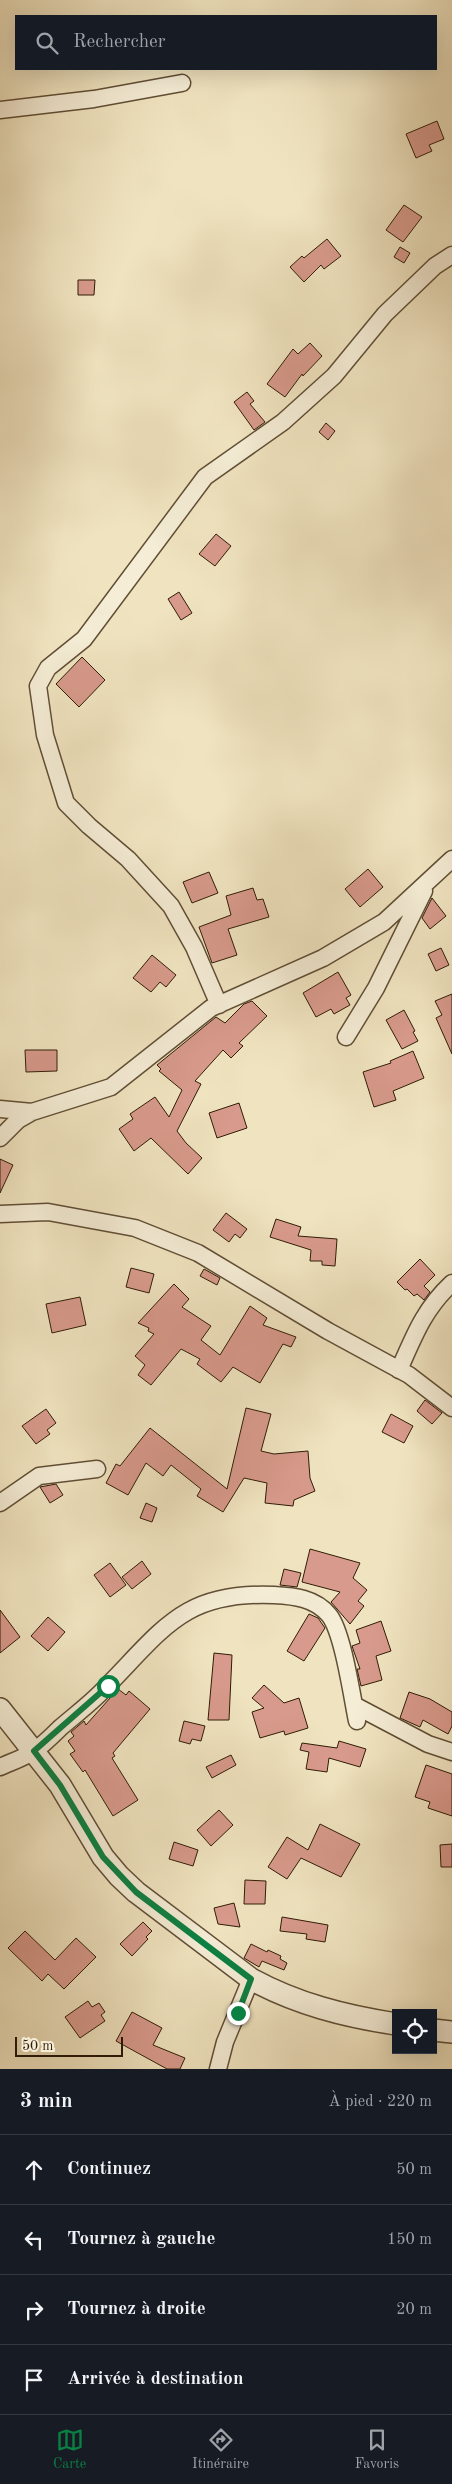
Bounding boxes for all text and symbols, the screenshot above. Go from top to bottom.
search box [15,15,437,70]
icon: search [33,29,61,57]
text: Rechercher [73,33,166,52]
route start [97,1675,120,1698]
route end [227,2002,250,2025]
map controls [392,2009,437,2054]
button: locate [392,2009,437,2054]
scale bar [15,2034,122,2057]
text: 50 m [22,2039,53,2053]
text: 3 min [20,2091,73,2112]
text: À pied · 220 m [329,2094,432,2110]
icon: ahead [20,2156,48,2184]
text: Continuez [67,2160,151,2179]
text: 50 m [396,2162,432,2178]
icon: left [20,2226,48,2254]
text: Tournez à gauche [67,2230,215,2249]
text: 150 m [387,2232,432,2248]
icon: right [20,2296,48,2324]
text: Tournez à droite [67,2300,206,2319]
text: 20 m [396,2302,432,2318]
icon: arrive [20,2366,48,2394]
text: Arrivée à destination [67,2370,243,2389]
tab: Carte [53,2426,86,2473]
tab: Itinéraire [192,2426,249,2473]
tab: Favoris [355,2426,399,2473]

